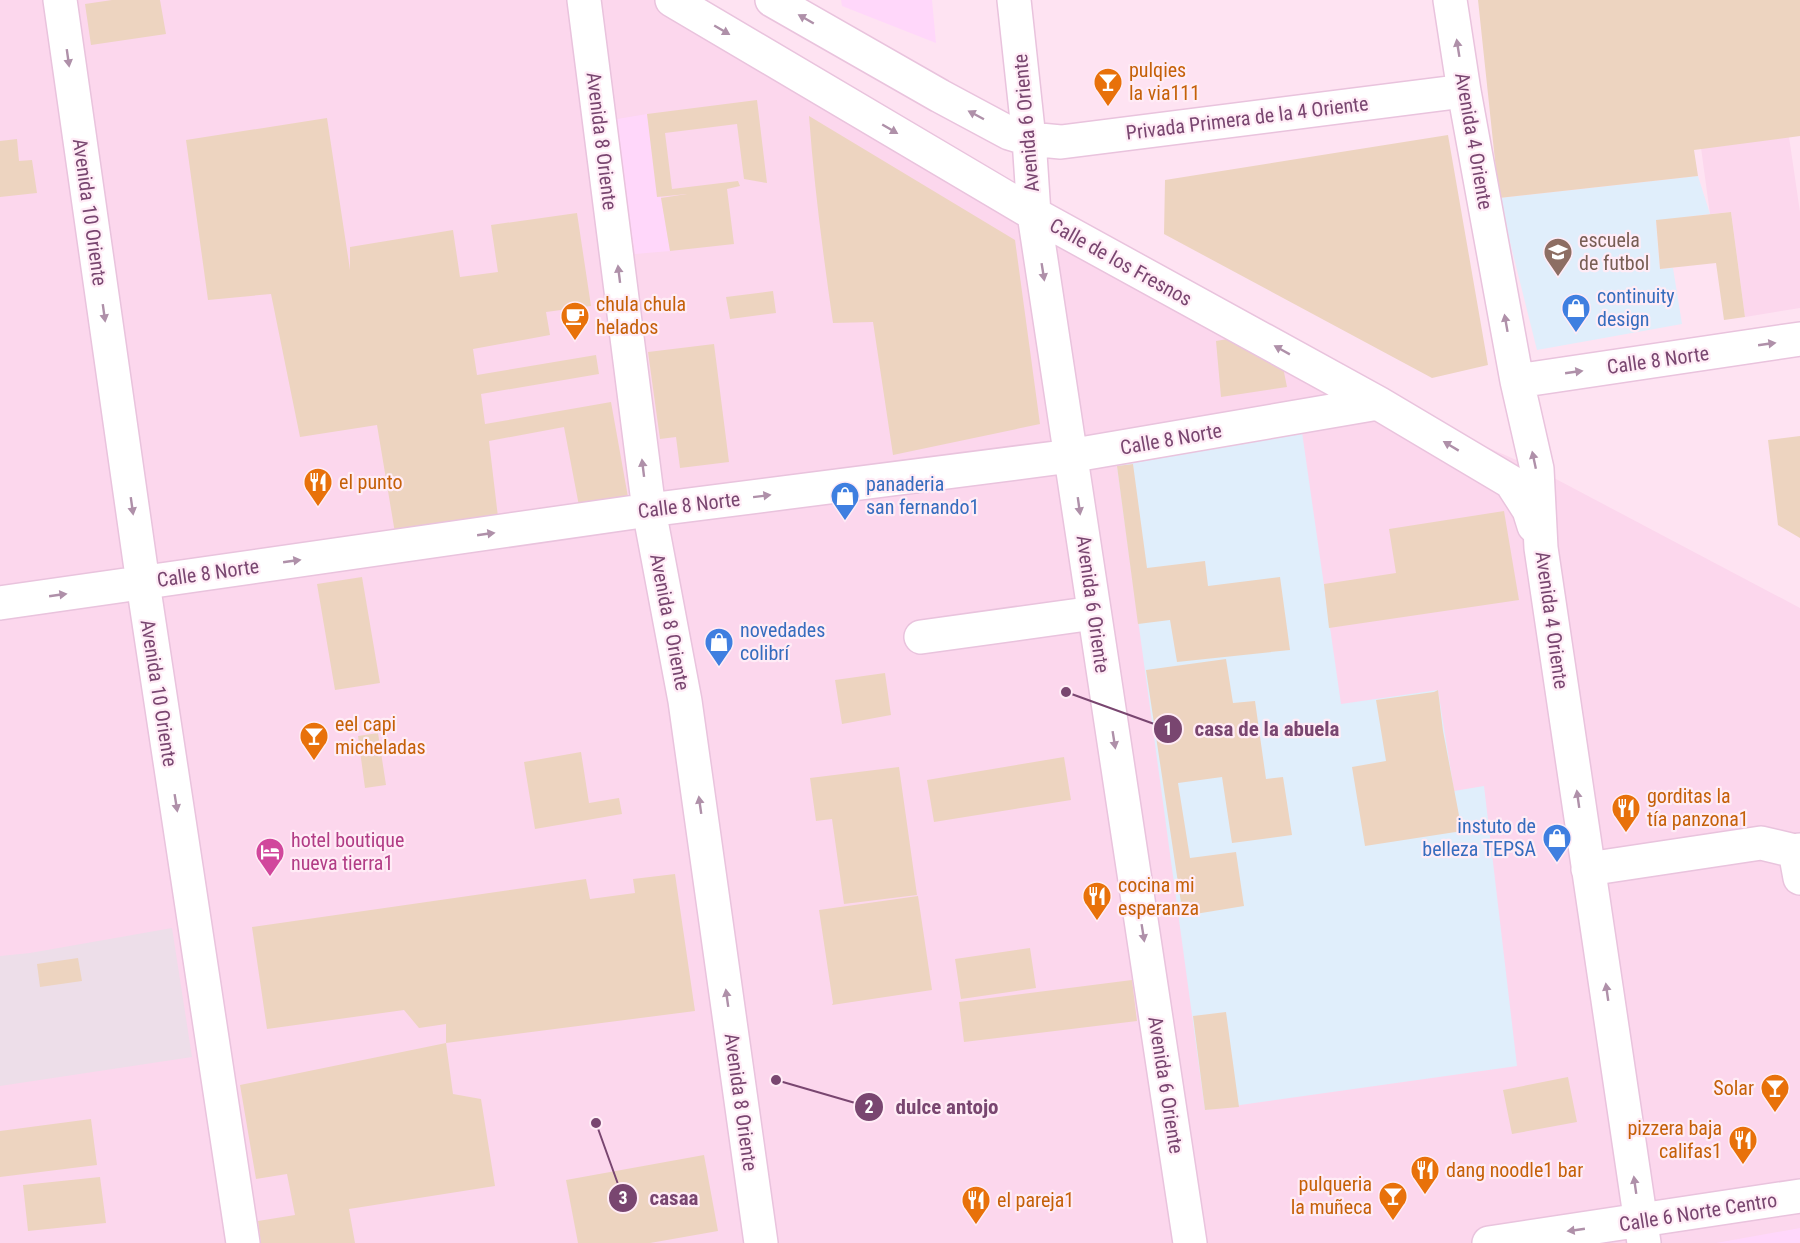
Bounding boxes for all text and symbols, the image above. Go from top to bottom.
one-way arrow [798,14,814,25]
one-way arrow [714,24,730,35]
one-way arrow [1453,39,1462,58]
one-way arrow [63,49,72,68]
street label: Avenida 6 Oriente [1008,53,1044,193]
place label: pulqies la via111 [1129,58,1200,105]
bar icon: pulqies la via111 [1092,66,1124,108]
street label: Avenida 8 Oriente [582,71,622,211]
street label: Avenida 4 Oriente [1450,71,1498,211]
street label: Privada Primera de la 4 Oriente [1124,91,1370,145]
one-way arrow [967,110,984,120]
one-way arrow [882,123,898,134]
street label: Avenida 10 Oriente [68,137,112,287]
street label: Calle de los Fresnos [1046,213,1196,311]
place label: escuela de futbol [1579,228,1649,275]
school or university icon: escuela de futbol [1542,236,1574,278]
one-way arrow [1039,262,1048,281]
one-way arrow [614,265,624,284]
place label: continuity design [1597,284,1675,331]
place label: chula chula helados [596,292,686,339]
shop icon: continuity design [1560,292,1592,334]
cafe icon: chula chula helados [559,300,591,342]
one-way arrow [100,304,109,323]
one-way arrow [1501,313,1510,332]
one-way arrow [1758,340,1777,349]
street label: Calle 8 Norte [1605,341,1711,379]
one-way arrow [1273,345,1290,355]
one-way arrow [1565,368,1584,377]
street label: Calle 8 Norte [1118,418,1224,460]
one-way arrow [1443,441,1459,452]
one-way arrow [1529,451,1539,470]
one-way arrow [639,458,648,477]
restaurant icon: el punto [302,466,334,508]
place label: el punto [339,470,403,494]
place label: panaderia san fernando1 [866,472,979,519]
shop icon: panaderia san fernando1 [829,480,861,522]
street label: Calle 8 Norte [636,487,742,523]
one-way arrow [753,491,772,500]
one-way arrow [127,497,136,516]
one-way arrow [1075,497,1084,516]
one-way arrow [476,529,495,538]
street label: Avenida 6 Oriente [1071,534,1115,674]
street label: Avenida 4 Oriente [1530,550,1574,690]
street label: Avenida 8 Oriente [645,552,695,692]
street label: Calle 8 Norte [155,554,261,592]
one-way arrow [283,557,302,566]
one-way arrow [49,591,68,600]
street label: Avenida 10 Oriente [136,618,182,768]
place label: novedades colibrí [740,618,825,665]
shop icon: novedades colibrí [703,626,735,668]
callout: casa de la abuela [1153,709,1352,748]
place label: eel capi micheladas [335,712,426,759]
text: casa de la abuela [1194,717,1340,741]
text: 1 [1163,718,1173,739]
bar icon: eel capi micheladas [298,720,330,762]
one-way arrow [1109,731,1118,750]
place label: gorditas la tía panzona1 [1647,784,1749,831]
one-way arrow [1574,790,1583,809]
restaurant icon: gorditas la tía panzona1 [1610,792,1642,834]
one-way arrow [172,794,181,813]
one-way arrow [695,795,704,814]
place label: instuto de belleza TEPSA [1422,814,1536,861]
shop icon: instuto de belleza TEPSA [1541,822,1573,864]
place label: hotel boutique nueva tierra1 [291,828,404,875]
hotel icon: hotel boutique nueva tierra1 [254,836,286,878]
place label: cocina mi esperanza [1118,873,1199,920]
restaurant icon: cocina mi esperanza [1081,880,1113,922]
one-way arrow [1138,924,1147,943]
one-way arrow [1602,983,1611,1002]
one-way arrow [722,988,731,1007]
street label: Avenida 6 Oriente [1143,1015,1189,1155]
street label: Avenida 8 Oriente [719,1032,763,1172]
bar icon: Solar [1759,1072,1791,1114]
place label: Solar [1713,1076,1754,1100]
callout: dulce antojo [854,1088,1011,1127]
text: dulce antojo [896,1095,998,1119]
text: 2 [864,1096,874,1117]
place label: pizzera baja califas1 [1627,1116,1722,1163]
restaurant icon: pizzera baja califas1 [1727,1124,1759,1166]
restaurant icon: dang noodle1 bar [1409,1154,1441,1196]
place label: dang noodle1 bar [1446,1158,1583,1182]
place label: pulqueria la muñeca [1291,1172,1372,1219]
one-way arrow [1630,1176,1639,1195]
callout: casaa [608,1179,711,1218]
bar icon: pulqueria la muñeca [1377,1180,1409,1222]
restaurant icon: el pareja1 [960,1184,992,1226]
text: casaa [650,1186,699,1210]
text: 3 [618,1187,628,1208]
place label: el pareja1 [997,1188,1074,1212]
street label: Calle 6 Norte Centro [1617,1188,1779,1236]
one-way arrow [1567,1226,1586,1235]

